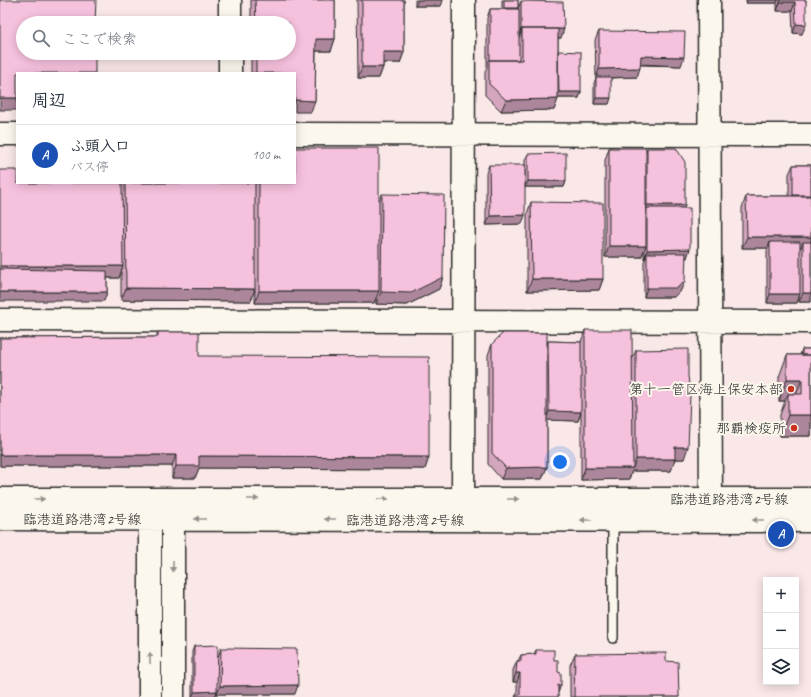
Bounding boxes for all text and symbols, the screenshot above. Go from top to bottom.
search box [16,16,296,60]
icon: search [30,27,52,49]
text: ここで検索 [62,30,137,49]
text: 周辺 [32,90,66,111]
text: ふ頭入口 [70,137,130,156]
text: A [42,147,48,163]
text: 100 m [252,147,280,163]
text: バス停 [70,159,109,175]
place label: 第十一管区海上保安本部 [629,381,783,398]
marker: 第十一管区海上保安本部 [786,384,796,394]
place label: 那覇検疫所 [716,420,786,437]
marker: 那覇検疫所 [789,423,799,433]
your location [550,452,570,472]
street label: 臨港道路港湾2号線 [670,491,788,508]
one-way arrow [33,496,46,502]
one-way arrow [247,496,260,502]
one-way arrow [377,496,390,502]
one-way arrow [507,496,520,502]
street label: 臨港道路港湾2号線 [23,511,141,528]
street label: 臨港道路港湾2号線 [346,512,464,529]
one-way arrow [193,516,206,522]
one-way arrow [323,516,336,522]
one-way arrow [579,517,592,523]
one-way arrow [752,517,764,524]
pin: A [768,519,794,549]
one-way arrow [170,560,176,573]
map controls [763,577,799,685]
button: + [763,577,799,613]
button: − [763,613,799,649]
button: layers [763,649,799,685]
one-way arrow [147,651,153,664]

